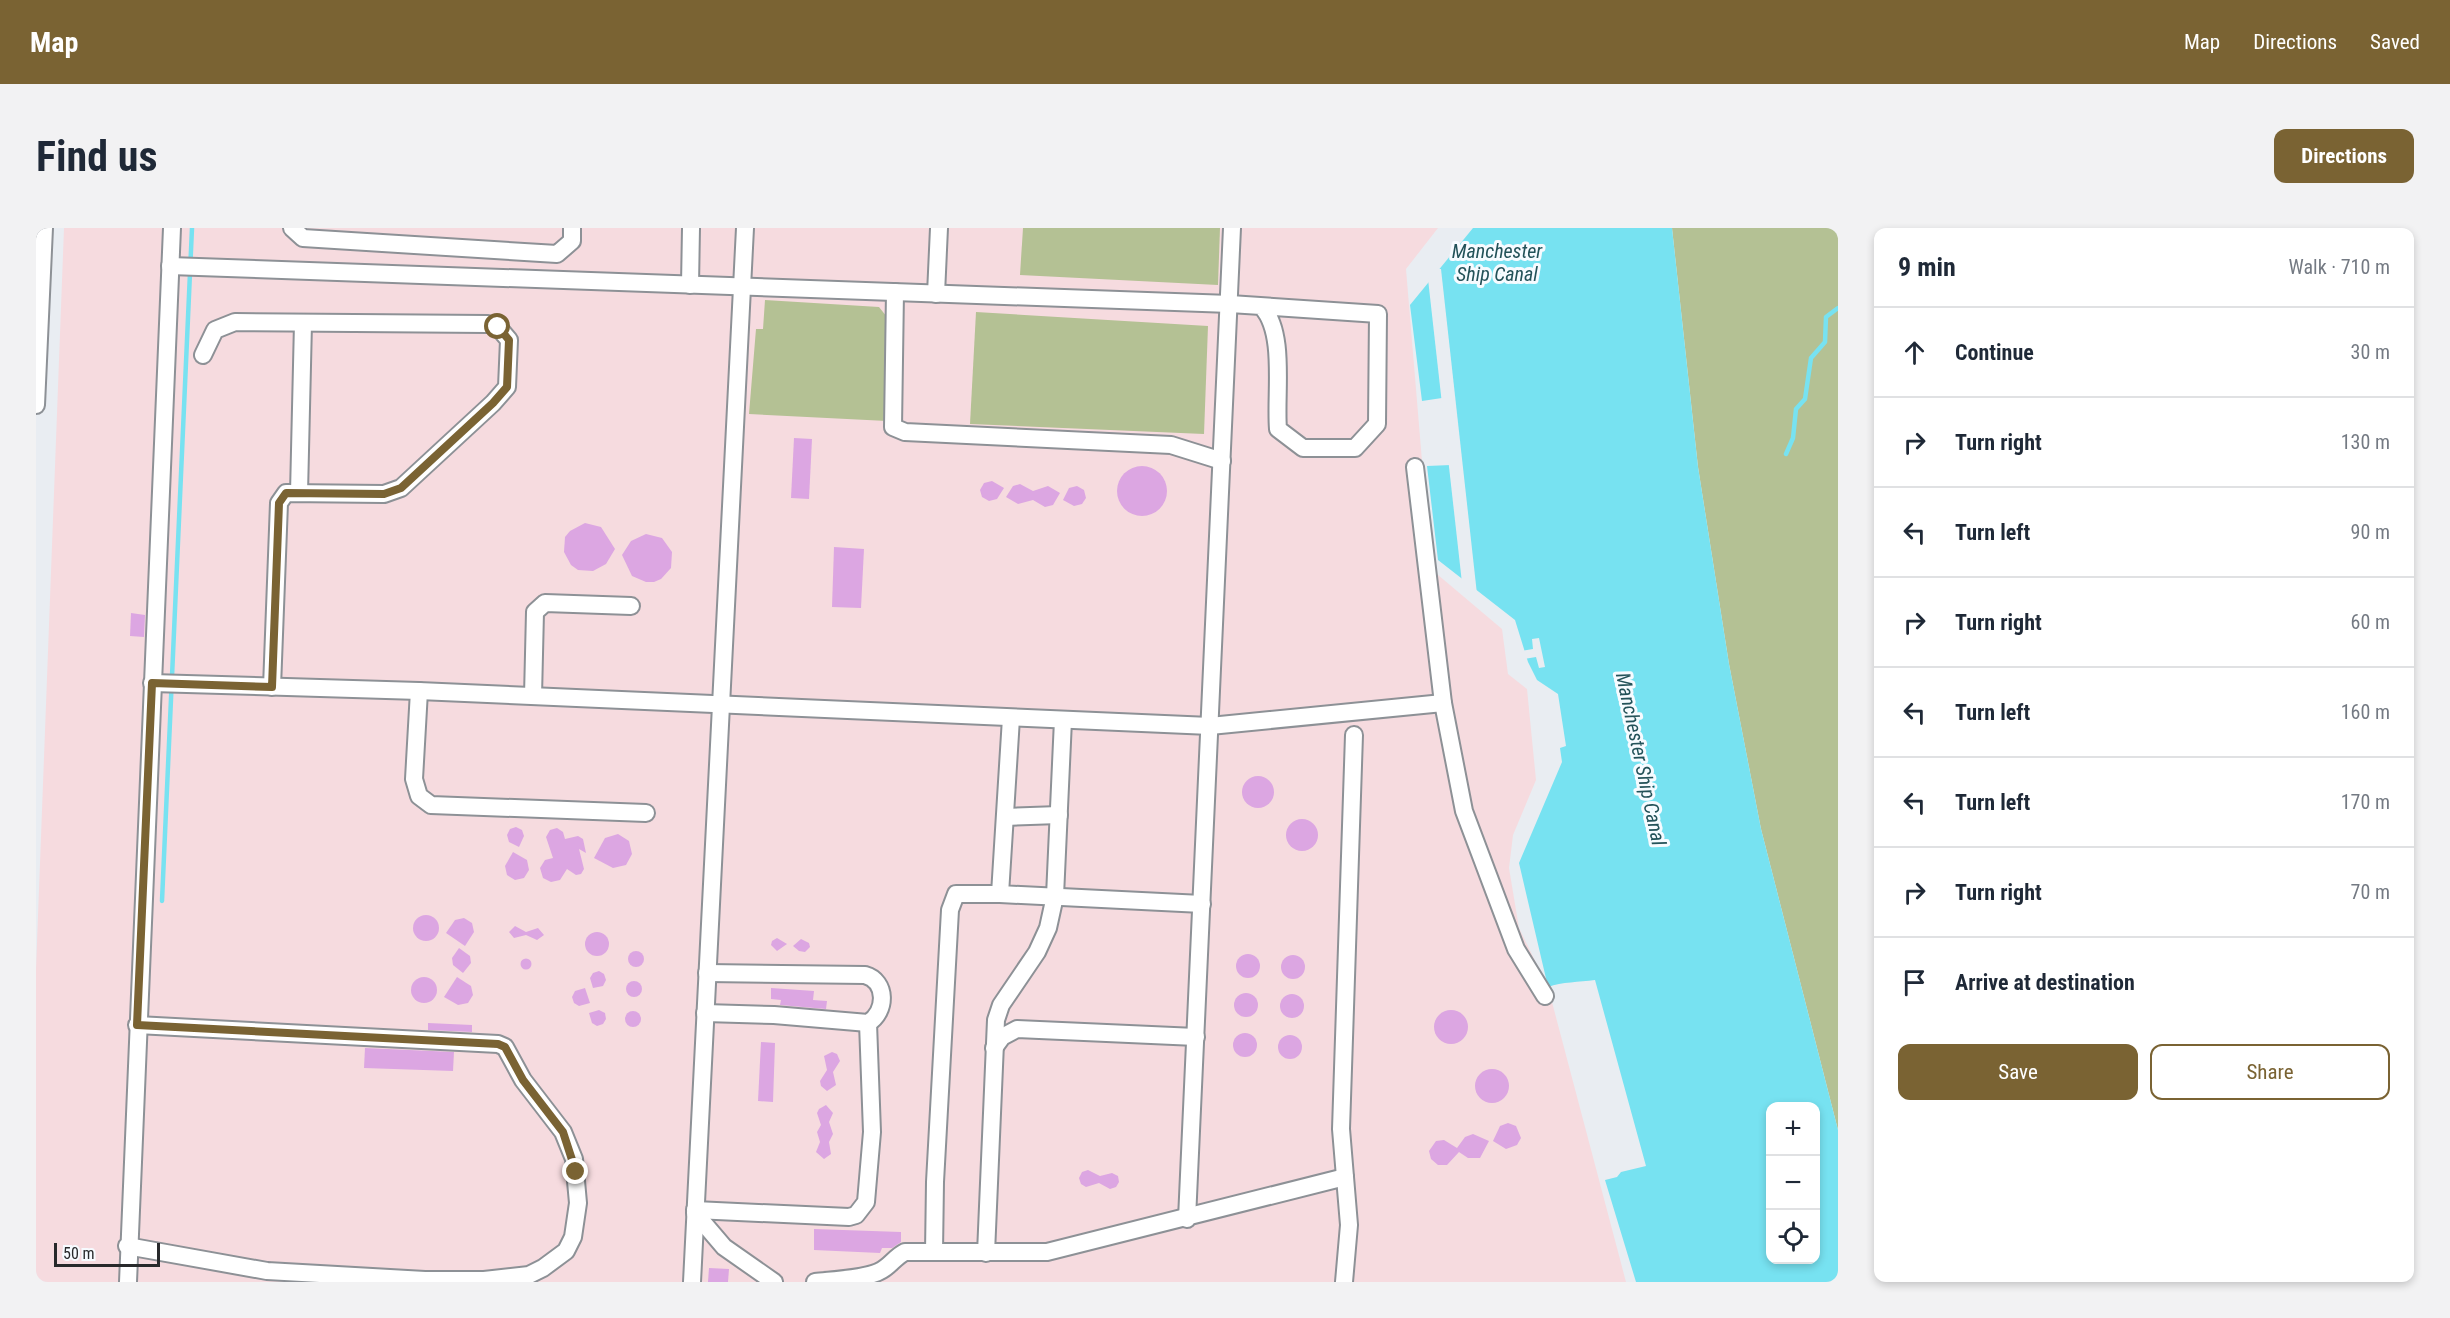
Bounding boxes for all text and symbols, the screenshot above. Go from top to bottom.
text: Map [30,26,78,59]
text: Map [2184,30,2220,54]
text: Directions [2253,30,2337,54]
text: Saved [2370,30,2420,54]
button: Directions [2274,129,2414,183]
text: Find us [36,132,157,181]
water label: Manchester Ship Canal [1452,239,1543,286]
text: 9 min [1898,252,1956,282]
text: Walk · 710 m [2289,255,2390,279]
route start [484,313,510,339]
icon: ahead [1898,336,1931,369]
text: Continue [1955,340,2034,365]
text: 30 m [2351,340,2390,364]
icon: right [1898,426,1931,459]
text: Turn right [1955,430,2042,455]
text: 130 m [2341,430,2390,454]
icon: left [1898,516,1931,549]
text: Turn left [1955,520,2030,545]
text: 90 m [2351,520,2390,544]
icon: right [1898,606,1931,639]
text: Turn right [1955,610,2042,635]
text: 60 m [2351,610,2390,634]
water label: Manchester Ship Canal [1611,670,1671,848]
icon: left [1898,696,1931,729]
text: Turn left [1955,700,2030,725]
text: 160 m [2341,700,2390,724]
icon: left [1898,786,1931,819]
text: Turn left [1955,790,2030,815]
text: 170 m [2341,790,2390,814]
icon: right [1898,876,1931,909]
text: Turn right [1955,880,2042,905]
text: 70 m [2351,880,2390,904]
icon: arrive [1898,966,1931,999]
text: Arrive at destination [1955,970,2135,995]
button: Save [1898,1044,2138,1100]
button: Share [2150,1044,2390,1100]
map controls [1766,1102,1820,1264]
button: + [1766,1102,1820,1156]
button: − [1766,1156,1820,1210]
route end [562,1158,588,1184]
button: locate [1766,1210,1820,1264]
scale bar [54,1240,160,1268]
text: 50 m [63,1244,95,1263]

